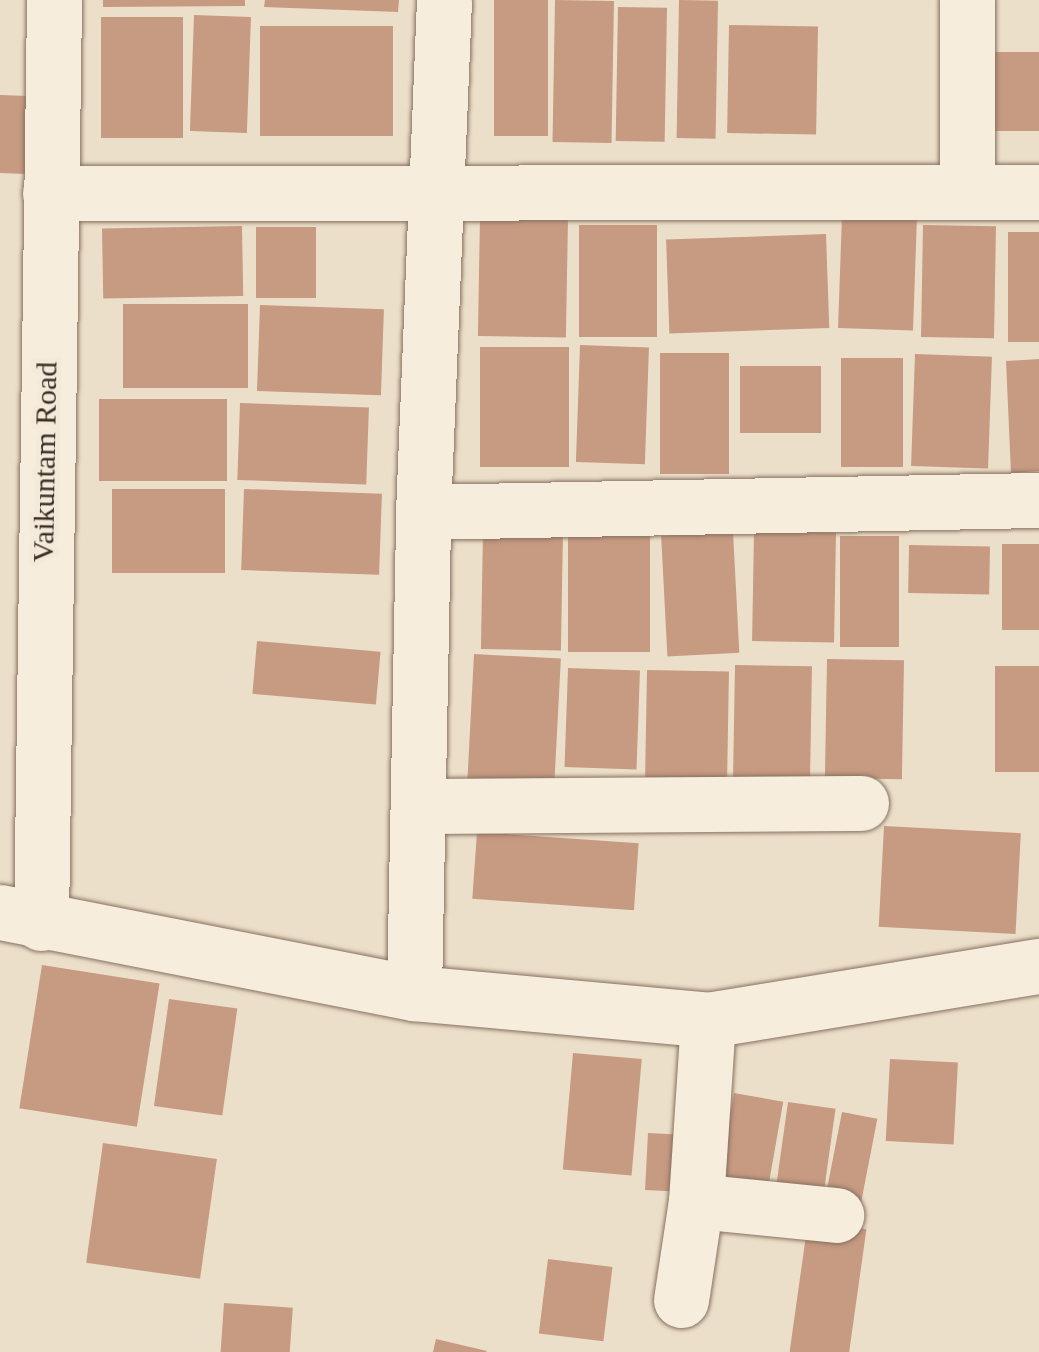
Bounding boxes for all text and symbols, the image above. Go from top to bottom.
street label: Vaikuntam Road [25,361,65,563]

